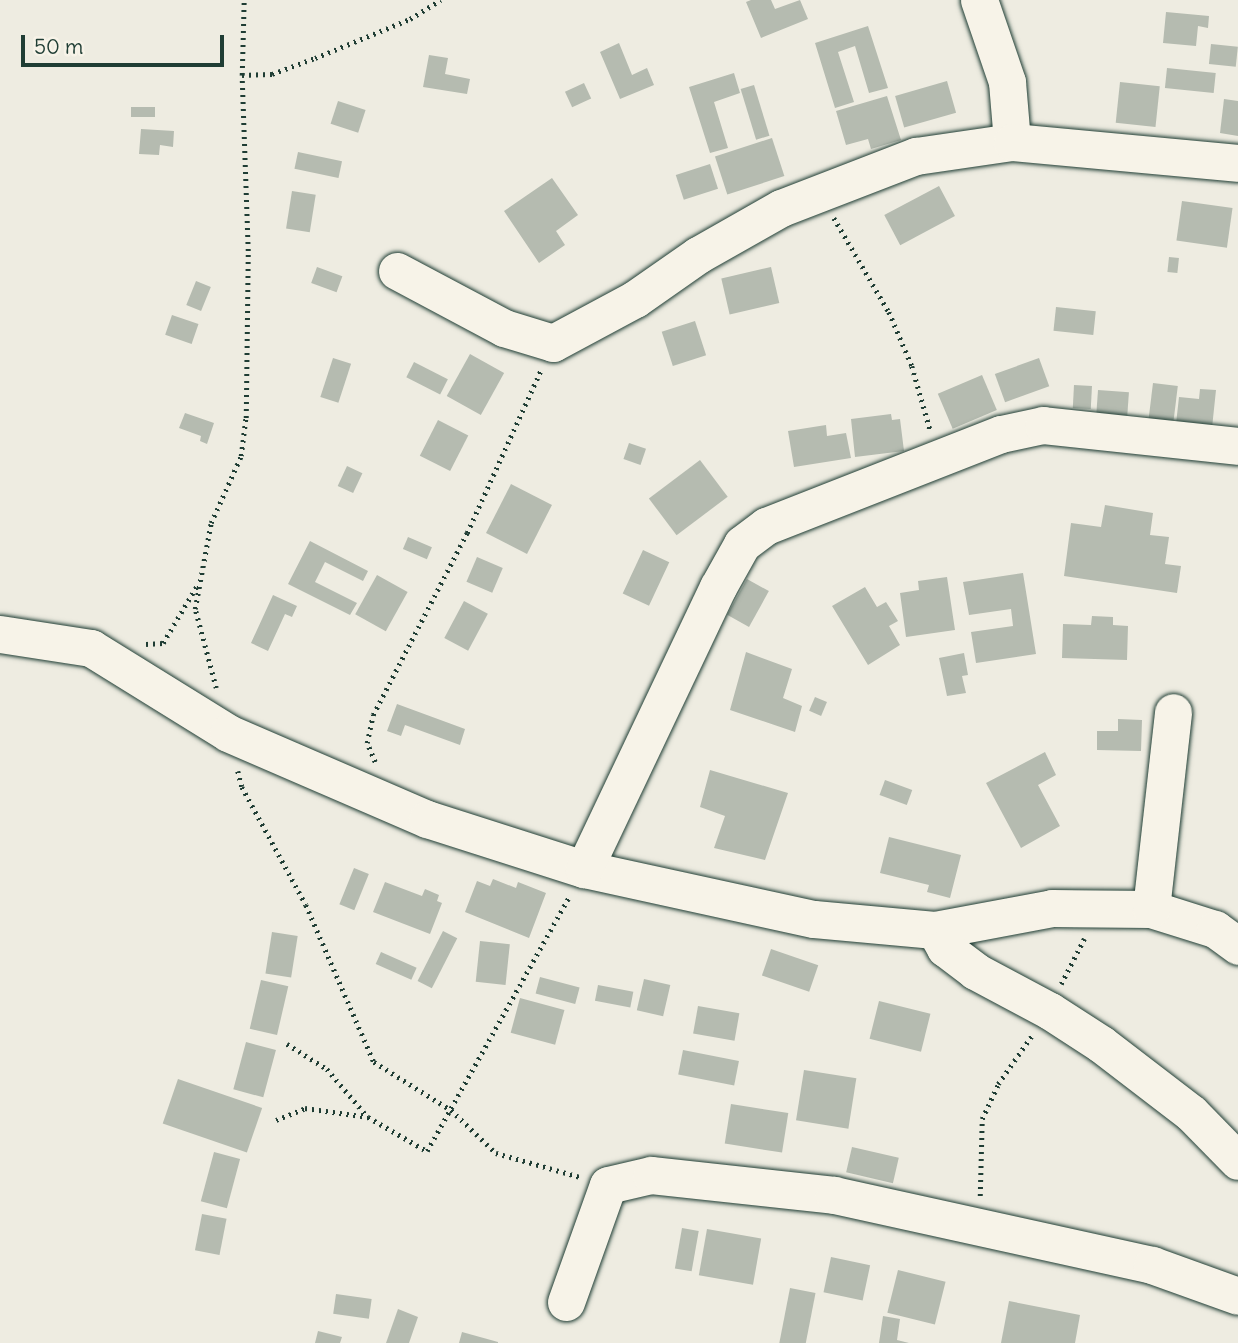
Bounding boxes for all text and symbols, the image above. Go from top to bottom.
scale bar [24,21,228,65]
text: 50 m [34,33,83,60]

